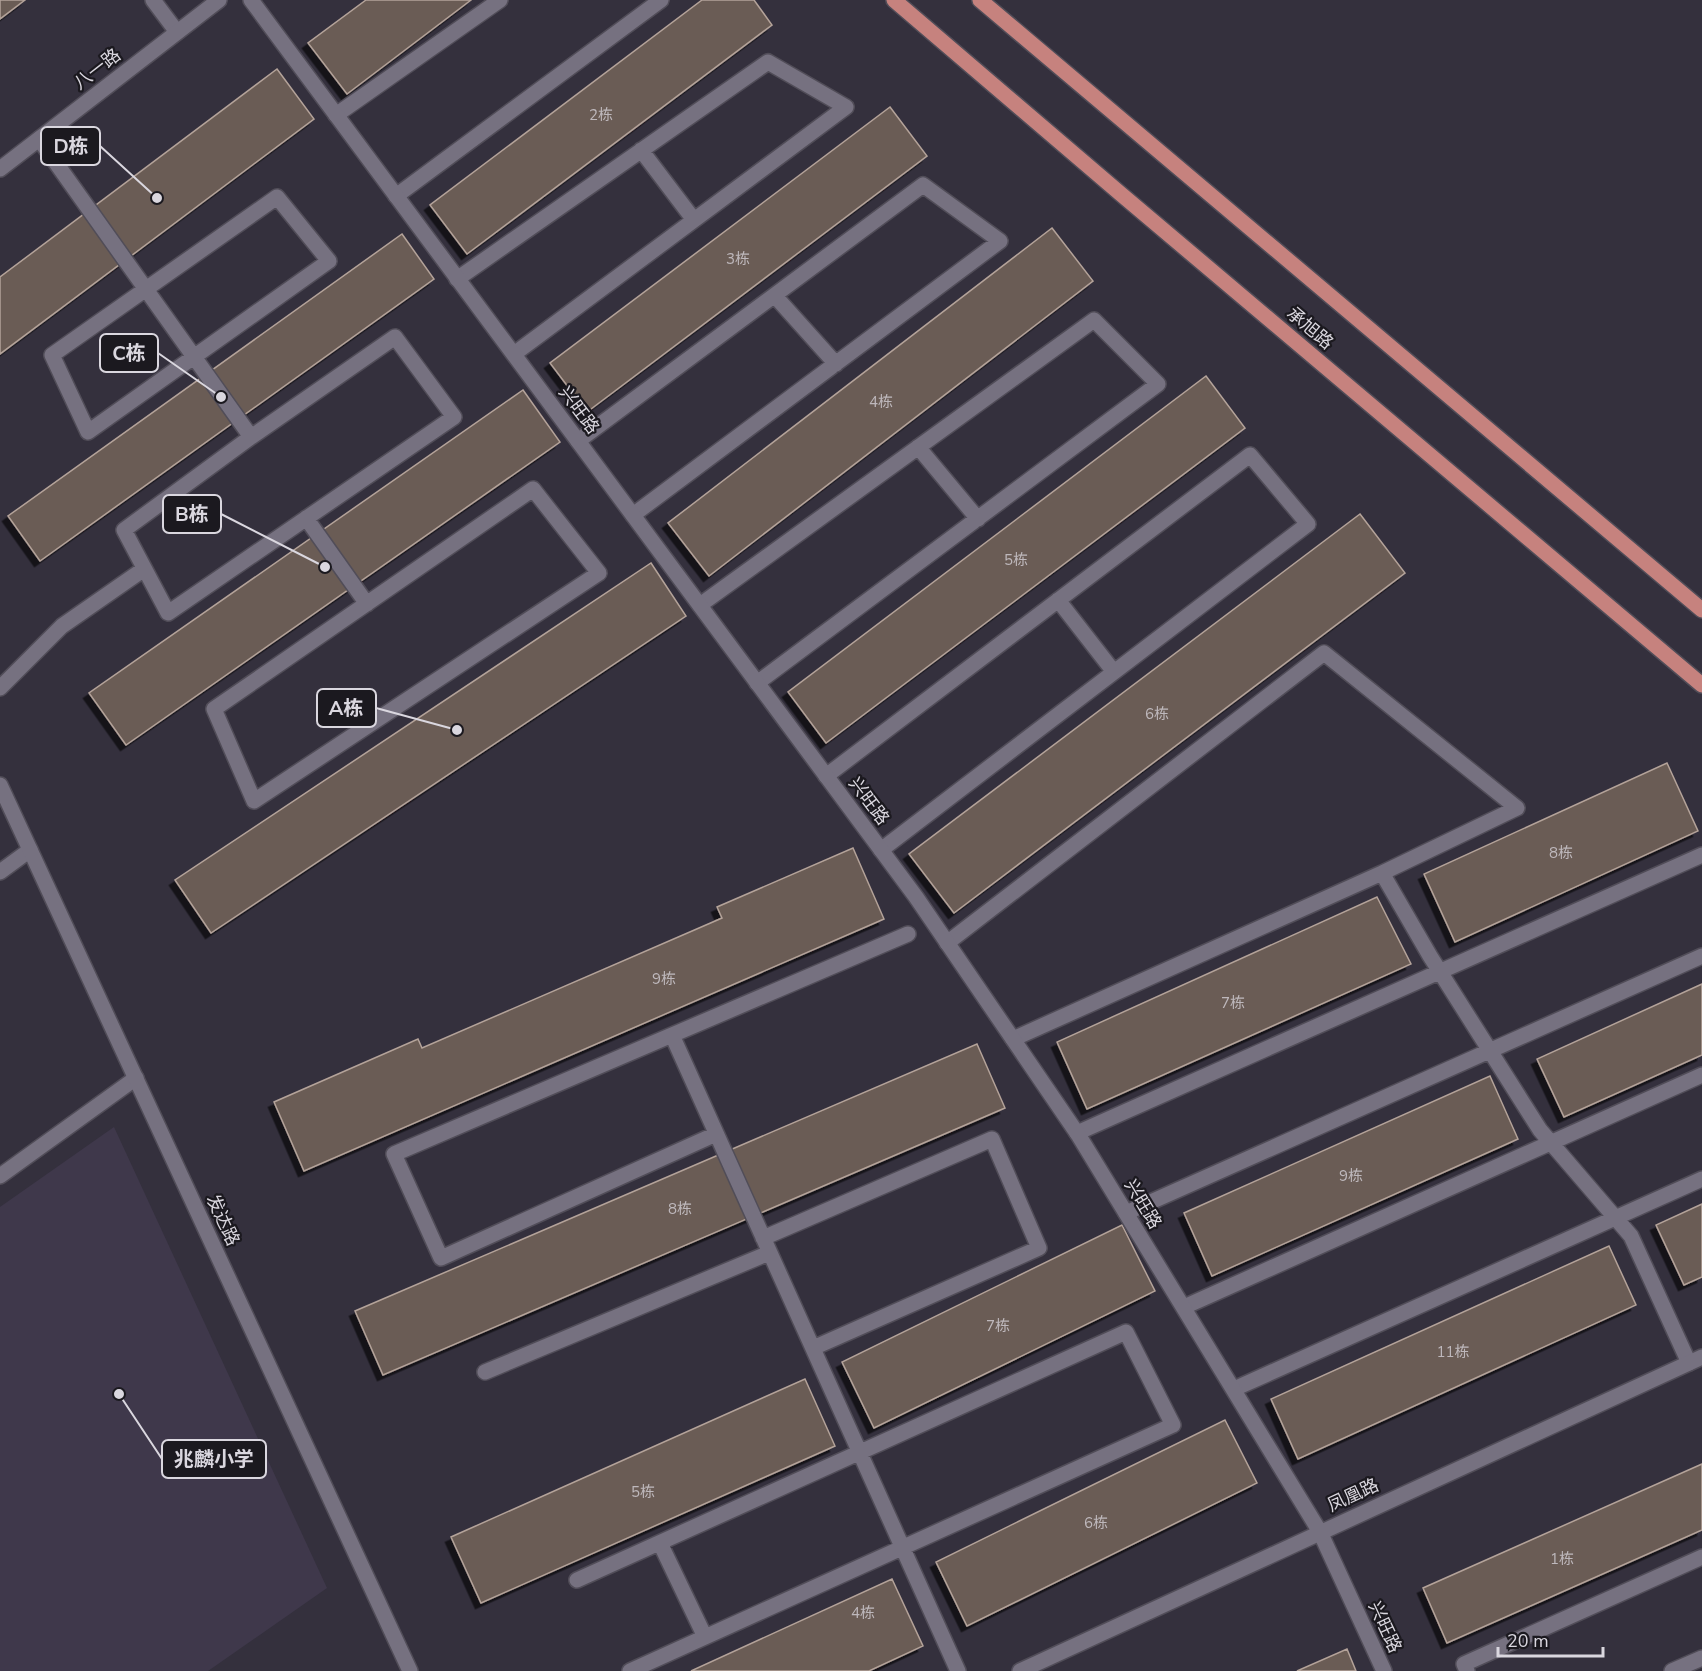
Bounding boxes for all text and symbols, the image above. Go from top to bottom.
street label: 八一路 [68,43,126,95]
house number: 2栋 [589,105,613,125]
callout: D栋 [41,127,100,165]
text: D栋 [53,133,89,160]
house number: 3栋 [726,249,750,269]
street label: 承旭路 [1282,301,1338,355]
callout: C栋 [100,334,158,372]
text: C栋 [112,340,146,367]
street label: 兴旺路 [553,381,605,439]
house number: 4栋 [869,392,893,412]
callout: B栋 [163,495,221,533]
text: B栋 [175,501,209,528]
house number: 5栋 [1004,550,1028,570]
callout: A栋 [317,689,376,727]
text: A栋 [329,695,363,722]
house number: 6栋 [1145,704,1169,724]
street label: 兴旺路 [843,772,895,830]
house number: 8栋 [1549,843,1573,863]
house number: 9栋 [652,969,676,989]
house number: 7栋 [1221,993,1245,1013]
house number: 9栋 [1339,1166,1363,1186]
street label: 兴旺路 [1119,1175,1167,1233]
street label: 发达路 [201,1190,245,1250]
house number: 8栋 [668,1199,692,1219]
house number: 7栋 [986,1316,1010,1336]
house number: 11栋 [1436,1342,1470,1362]
callout: 兆麟小学 [162,1440,266,1478]
text: 兆麟小学 [174,1446,254,1473]
street label: 凤凰路 [1323,1473,1383,1517]
house number: 5栋 [631,1482,655,1502]
house number: 6栋 [1084,1513,1108,1533]
house number: 1栋 [1550,1549,1574,1569]
street label: 兴旺路 [1363,1597,1407,1657]
house number: 4栋 [851,1603,875,1623]
scale bar [1498,1620,1603,1658]
text: 20 m [1507,1629,1549,1653]

